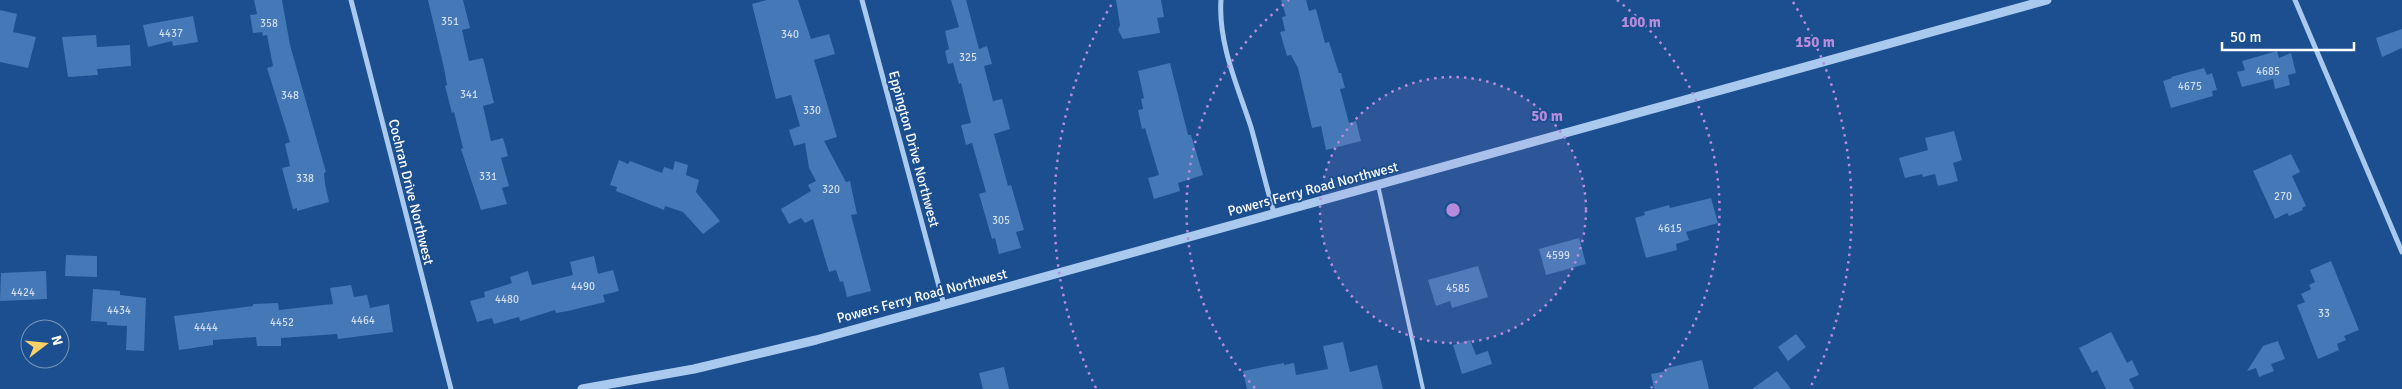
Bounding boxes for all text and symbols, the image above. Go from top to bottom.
text: 100 m [1621,13,1661,31]
house number: 351 [441,15,459,28]
house number: 358 [260,17,278,30]
scale bar [2222,20,2354,52]
house number: 4437 [159,27,183,40]
house number: 340 [781,28,799,41]
text: 50 m [2230,28,2261,46]
text: 150 m [1795,33,1835,51]
house number: 325 [959,51,977,64]
house number: 4685 [2256,65,2280,78]
street label: Eppington Drive Northwest [885,69,943,229]
house number: 4675 [2178,80,2202,93]
house number: 341 [460,88,478,101]
house number: 348 [281,89,299,102]
house number: 330 [803,104,821,117]
text: 50 m [1531,107,1563,125]
street label: Cochran Drive Northwest [385,117,437,267]
street label: Powers Ferry Road Northwest [1226,158,1400,220]
house number: 331 [479,170,497,183]
house number: 338 [296,172,314,185]
house number: 320 [822,183,840,196]
house number: 270 [2274,190,2292,203]
centre of rings [1444,201,1462,219]
house number: 305 [992,214,1010,227]
house number: 4615 [1658,222,1682,235]
house number: 4599 [1546,249,1570,262]
street label: Powers Ferry Road Northwest [835,265,1009,327]
house number: 4490 [571,280,595,293]
house number: 4585 [1446,282,1470,295]
house number: 4424 [11,286,35,299]
house number: 4480 [495,293,519,306]
house number: 4434 [107,304,131,317]
house number: 33 [2318,307,2330,320]
house number: 4464 [351,314,375,327]
house number: 4452 [270,316,294,329]
north arrow [20,319,70,369]
house number: 4444 [194,321,218,334]
text: N [48,334,67,348]

